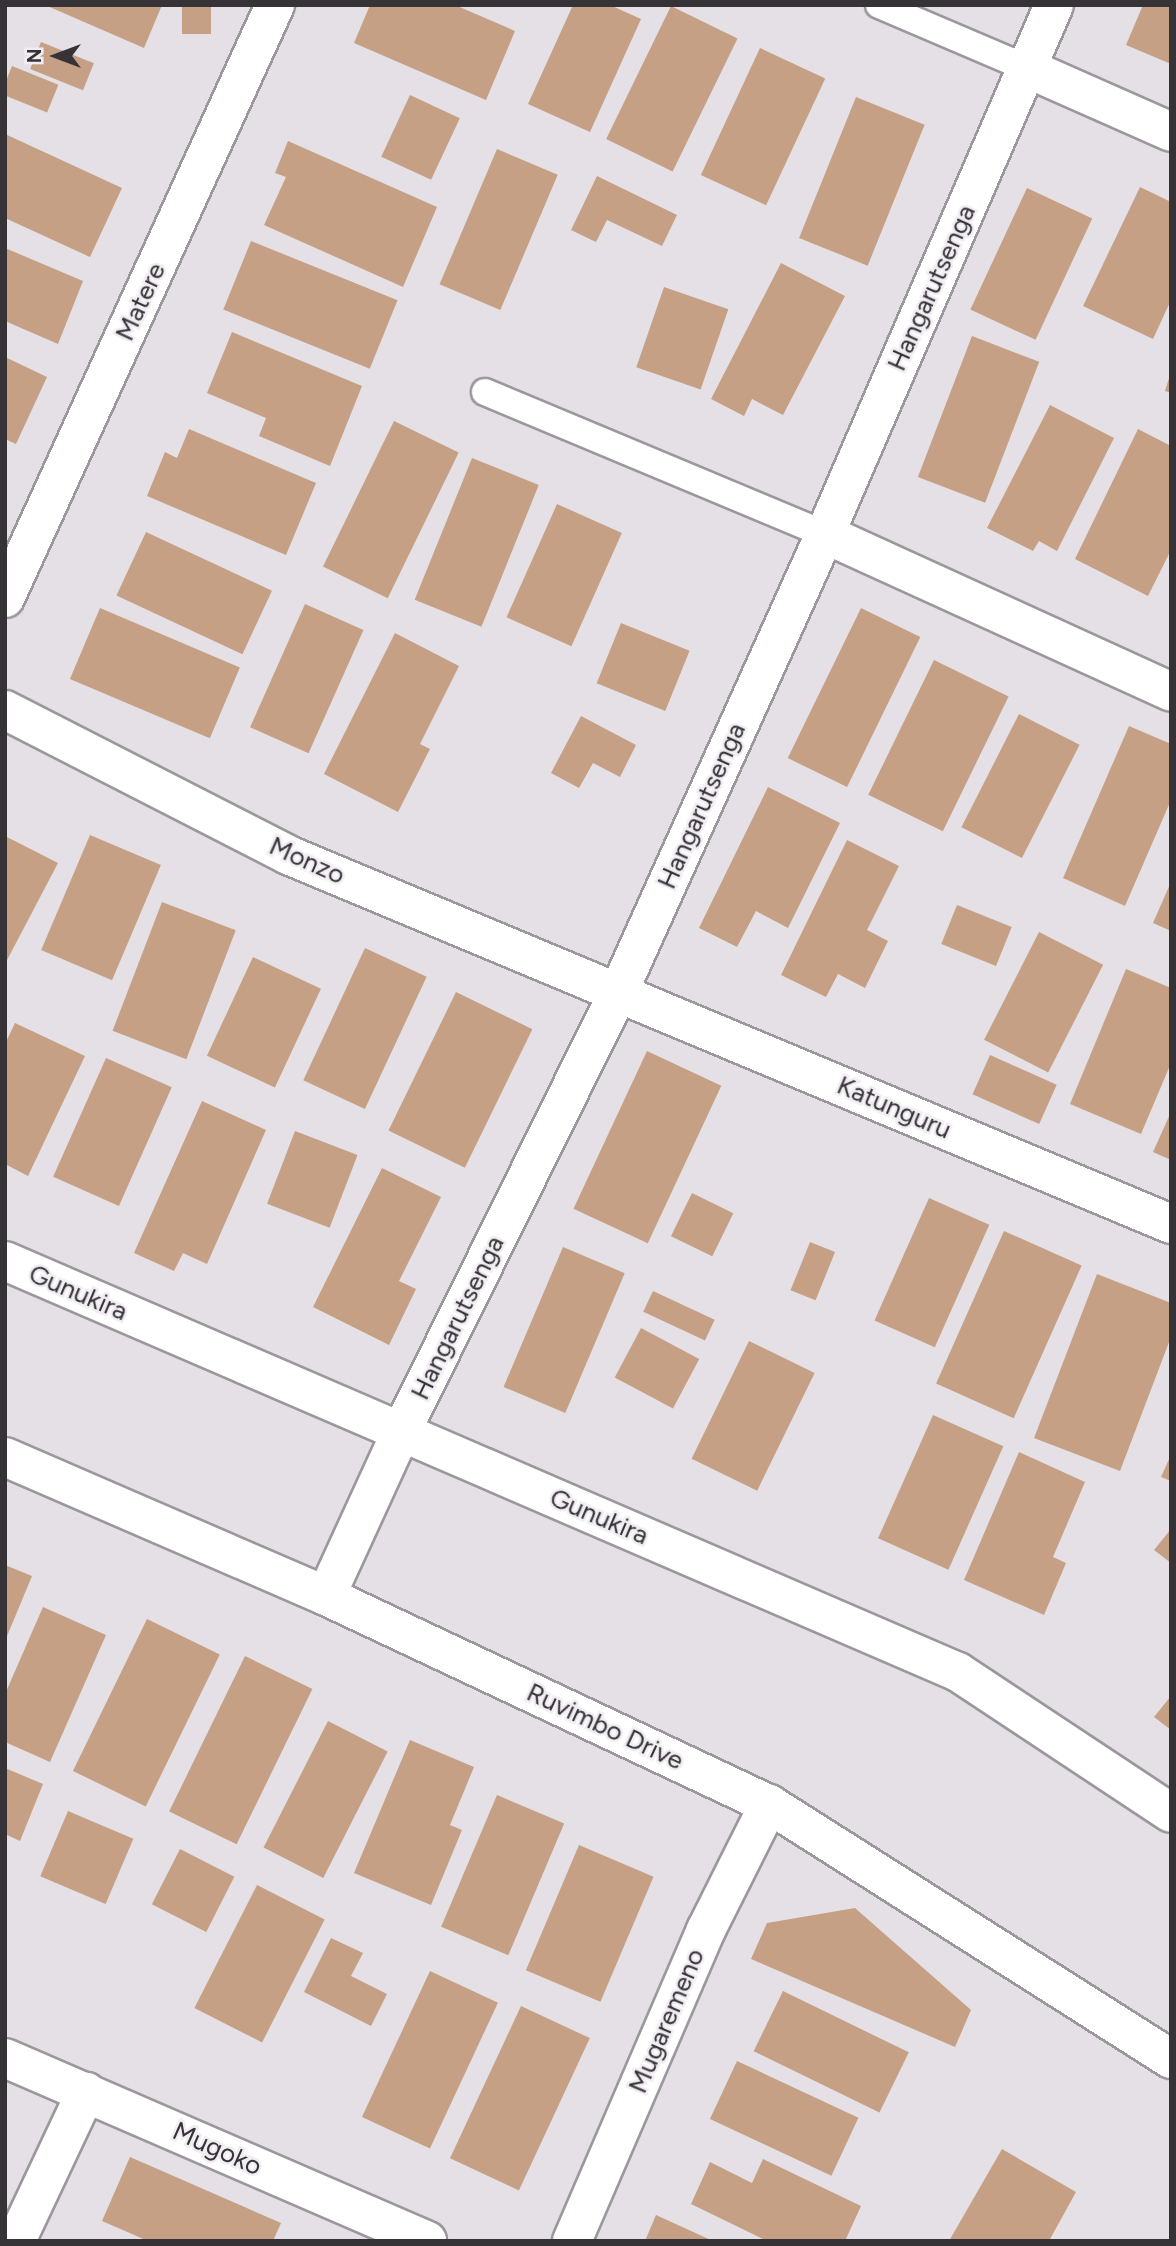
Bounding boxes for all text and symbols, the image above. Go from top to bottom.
north arrow [21,21,91,91]
text: N [23,49,46,63]
street label: Hangarutsenga [881,200,983,376]
street label: Matere [109,258,173,346]
street label: Hangarutsenga [651,718,753,894]
street label: Monzo [264,831,350,891]
street label: Katunguru [832,1070,956,1146]
street label: Hangarutsenga [405,1231,511,1405]
street label: Gunukira [24,1258,132,1328]
street label: Gunukira [545,1482,653,1552]
street label: Ruvimbo Drive [522,1677,688,1777]
street label: Mugaremeno [623,1944,711,2098]
street label: Mugoko [168,2116,266,2182]

